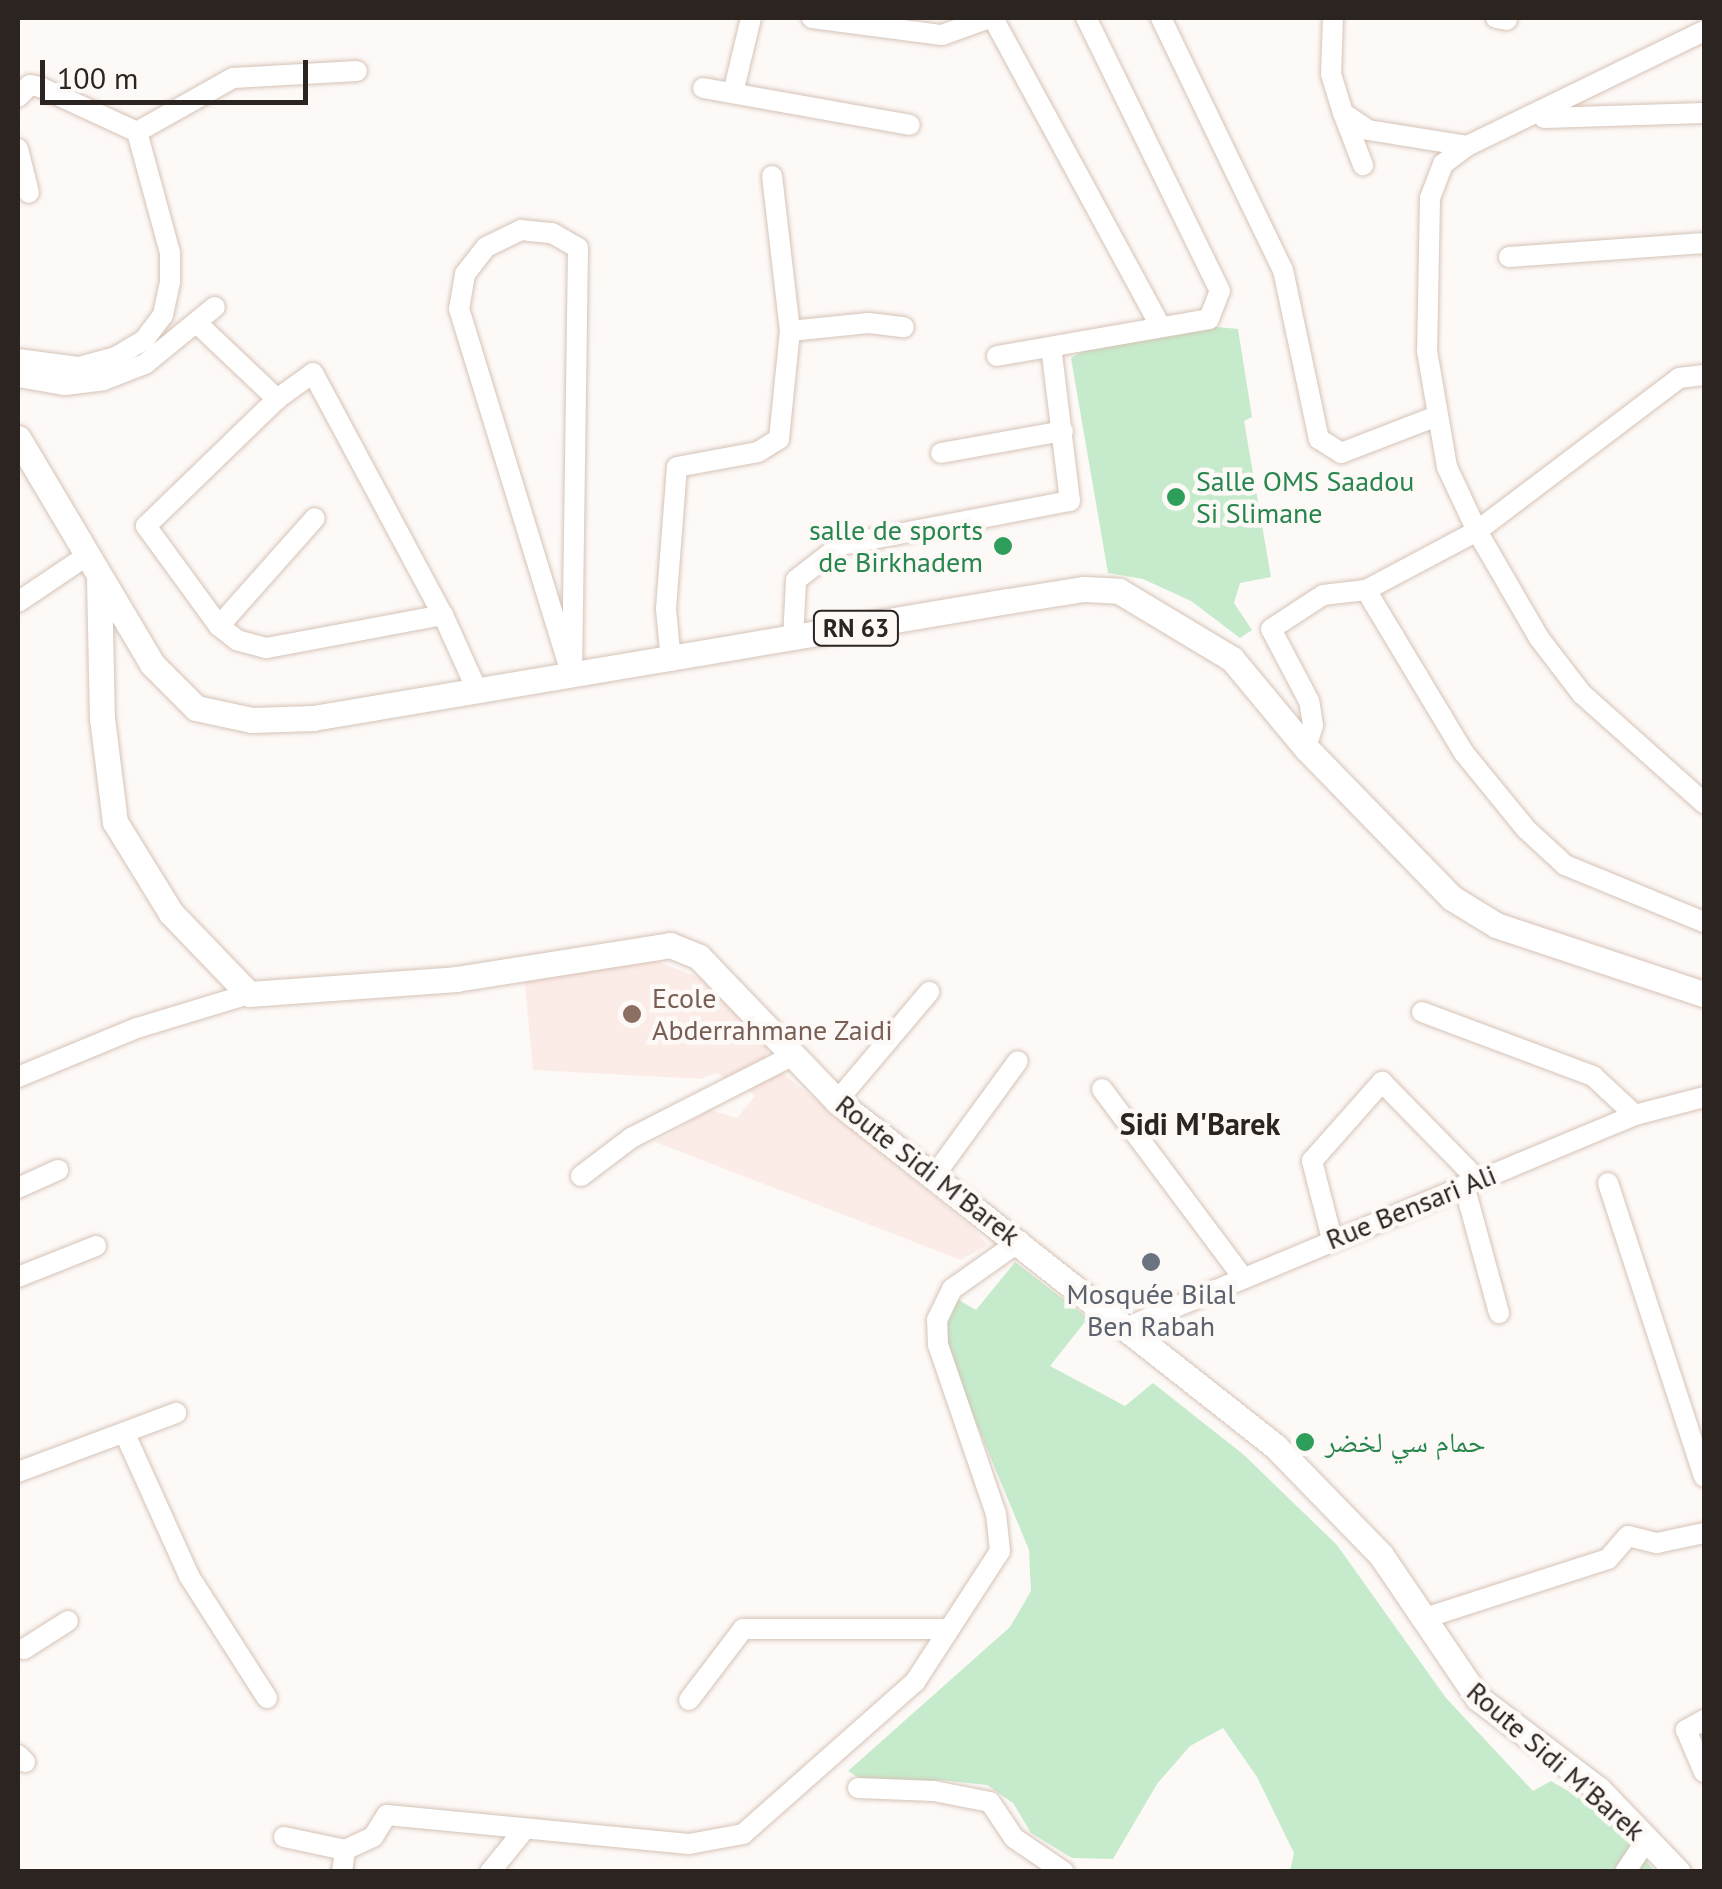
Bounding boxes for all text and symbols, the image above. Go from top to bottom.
scale bar [45,40,312,102]
text: 100 m [57,58,138,97]
place label: Salle OMS Saadou Si Slimane [1196,464,1414,530]
marker: Salle OMS Saadou Si Slimane [1165,486,1187,508]
place label: salle de sports de Birkhadem [809,513,983,579]
marker: salle de sports de Birkhadem [992,535,1014,557]
road number: RN 63 [811,608,901,648]
place label: Ecole Abderrahmane Zaidi [652,981,893,1047]
marker: Ecole Abderrahmane Zaidi [621,1003,643,1025]
street label: Route Sidi M'Barek [829,1088,1027,1252]
district label: Sidi M'Barek [1120,1106,1280,1142]
street label: Rue Bensari Ali [1321,1157,1501,1257]
marker: Mosquée Bilal Ben Rabah [1140,1251,1162,1273]
place label: Mosquée Bilal Ben Rabah [1067,1277,1235,1343]
place label: حمام سي لخضر [1325,1425,1485,1459]
marker: حمام سي لخضر [1294,1431,1316,1453]
street label: Route Sidi M'Barek [1460,1675,1652,1847]

